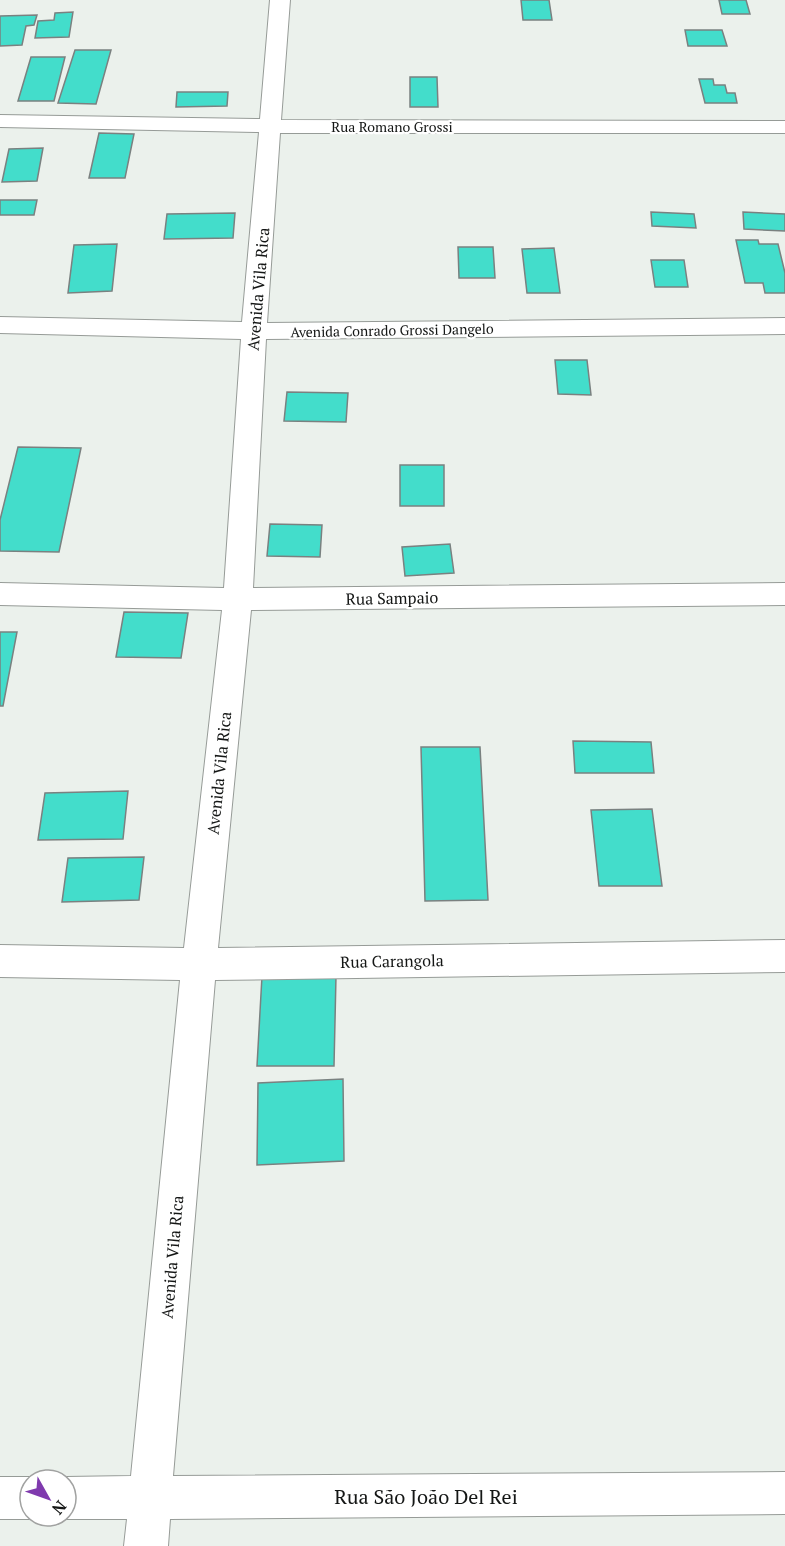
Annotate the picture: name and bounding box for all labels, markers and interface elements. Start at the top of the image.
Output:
street label: Rua Romano Grossi [331,117,453,136]
street label: Avenida Vila Rica [242,227,274,351]
street label: Avenida Conrado Grossi Dangelo [290,319,494,341]
street label: Rua Sampaio [346,586,439,610]
street label: Avenida Vila Rica [202,710,236,836]
street label: Rua Carangola [340,949,444,973]
street label: Avenida Vila Rica [156,1195,188,1319]
north arrow [18,1468,78,1528]
street label: Rua São João Del Rei [334,1483,518,1510]
text: N [47,1496,72,1519]

